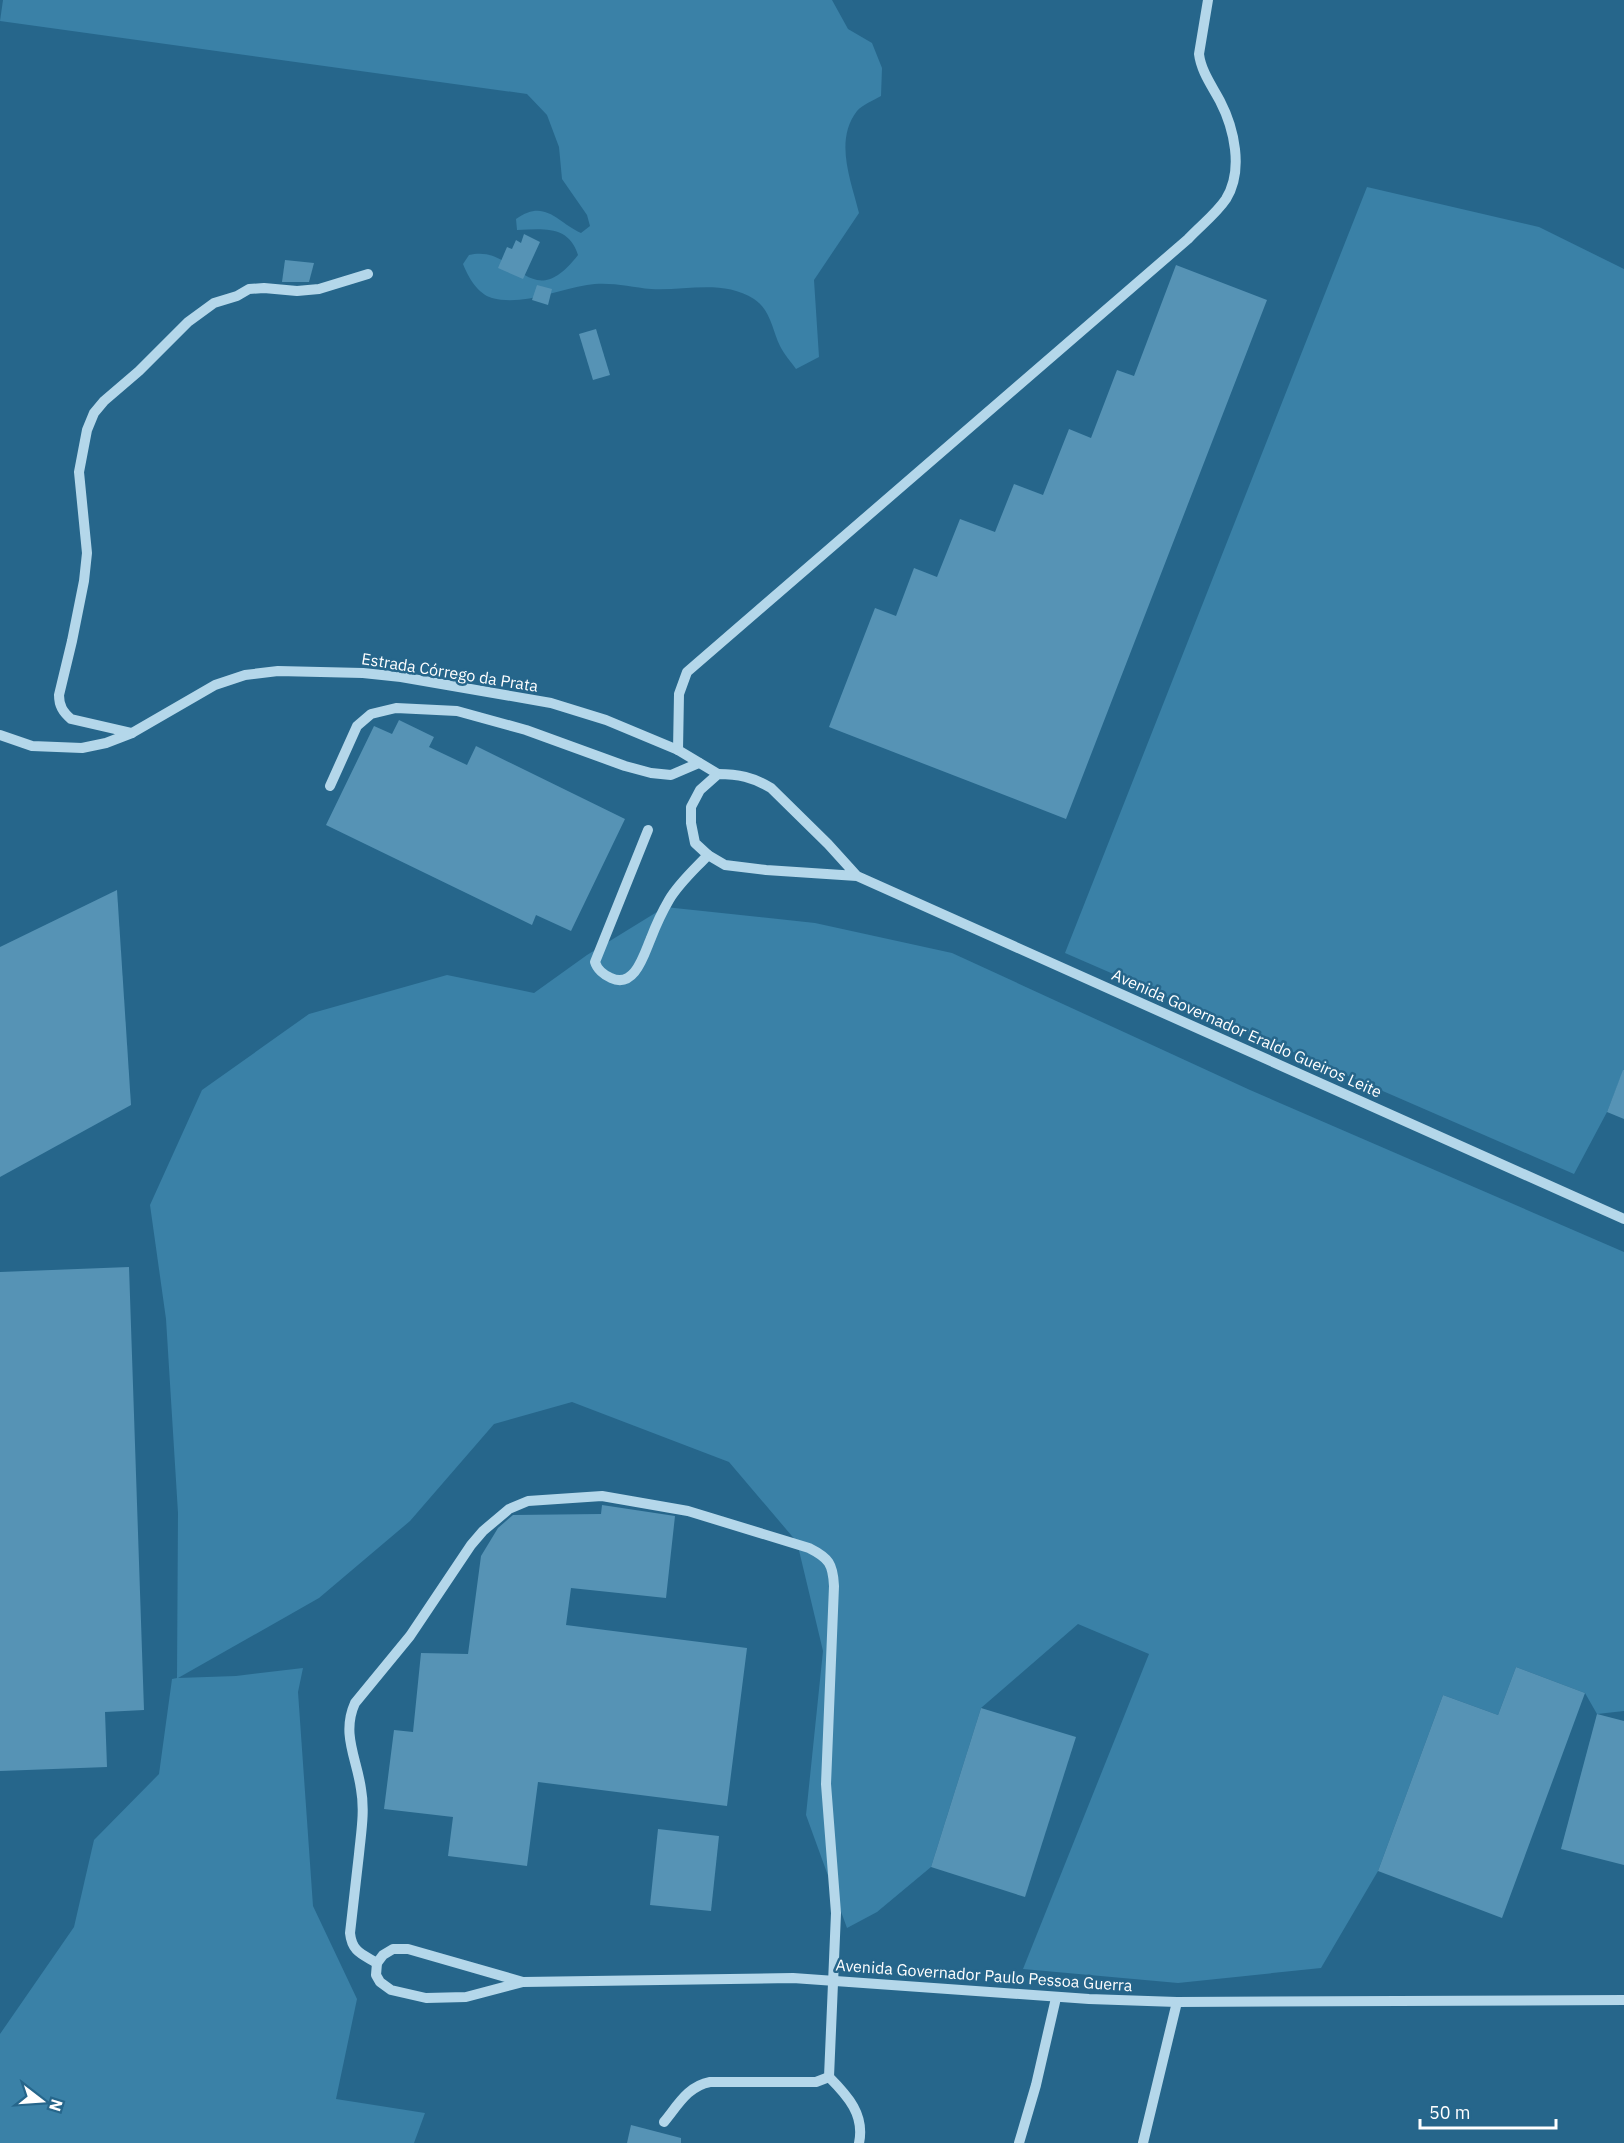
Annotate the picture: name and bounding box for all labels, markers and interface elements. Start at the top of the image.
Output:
street label: Estrada Córrego da Prata [360,648,540,696]
street label: Avenida Governador Eraldo Gueiros Leite [1109,964,1385,1102]
street label: Avenida Governador Paulo Pessoa Guerra [835,1955,1133,1995]
north arrow [12,2071,72,2131]
scale bar [1420,2092,1556,2130]
text: N [45,2097,68,2114]
text: 50 m [1429,2101,1471,2124]

